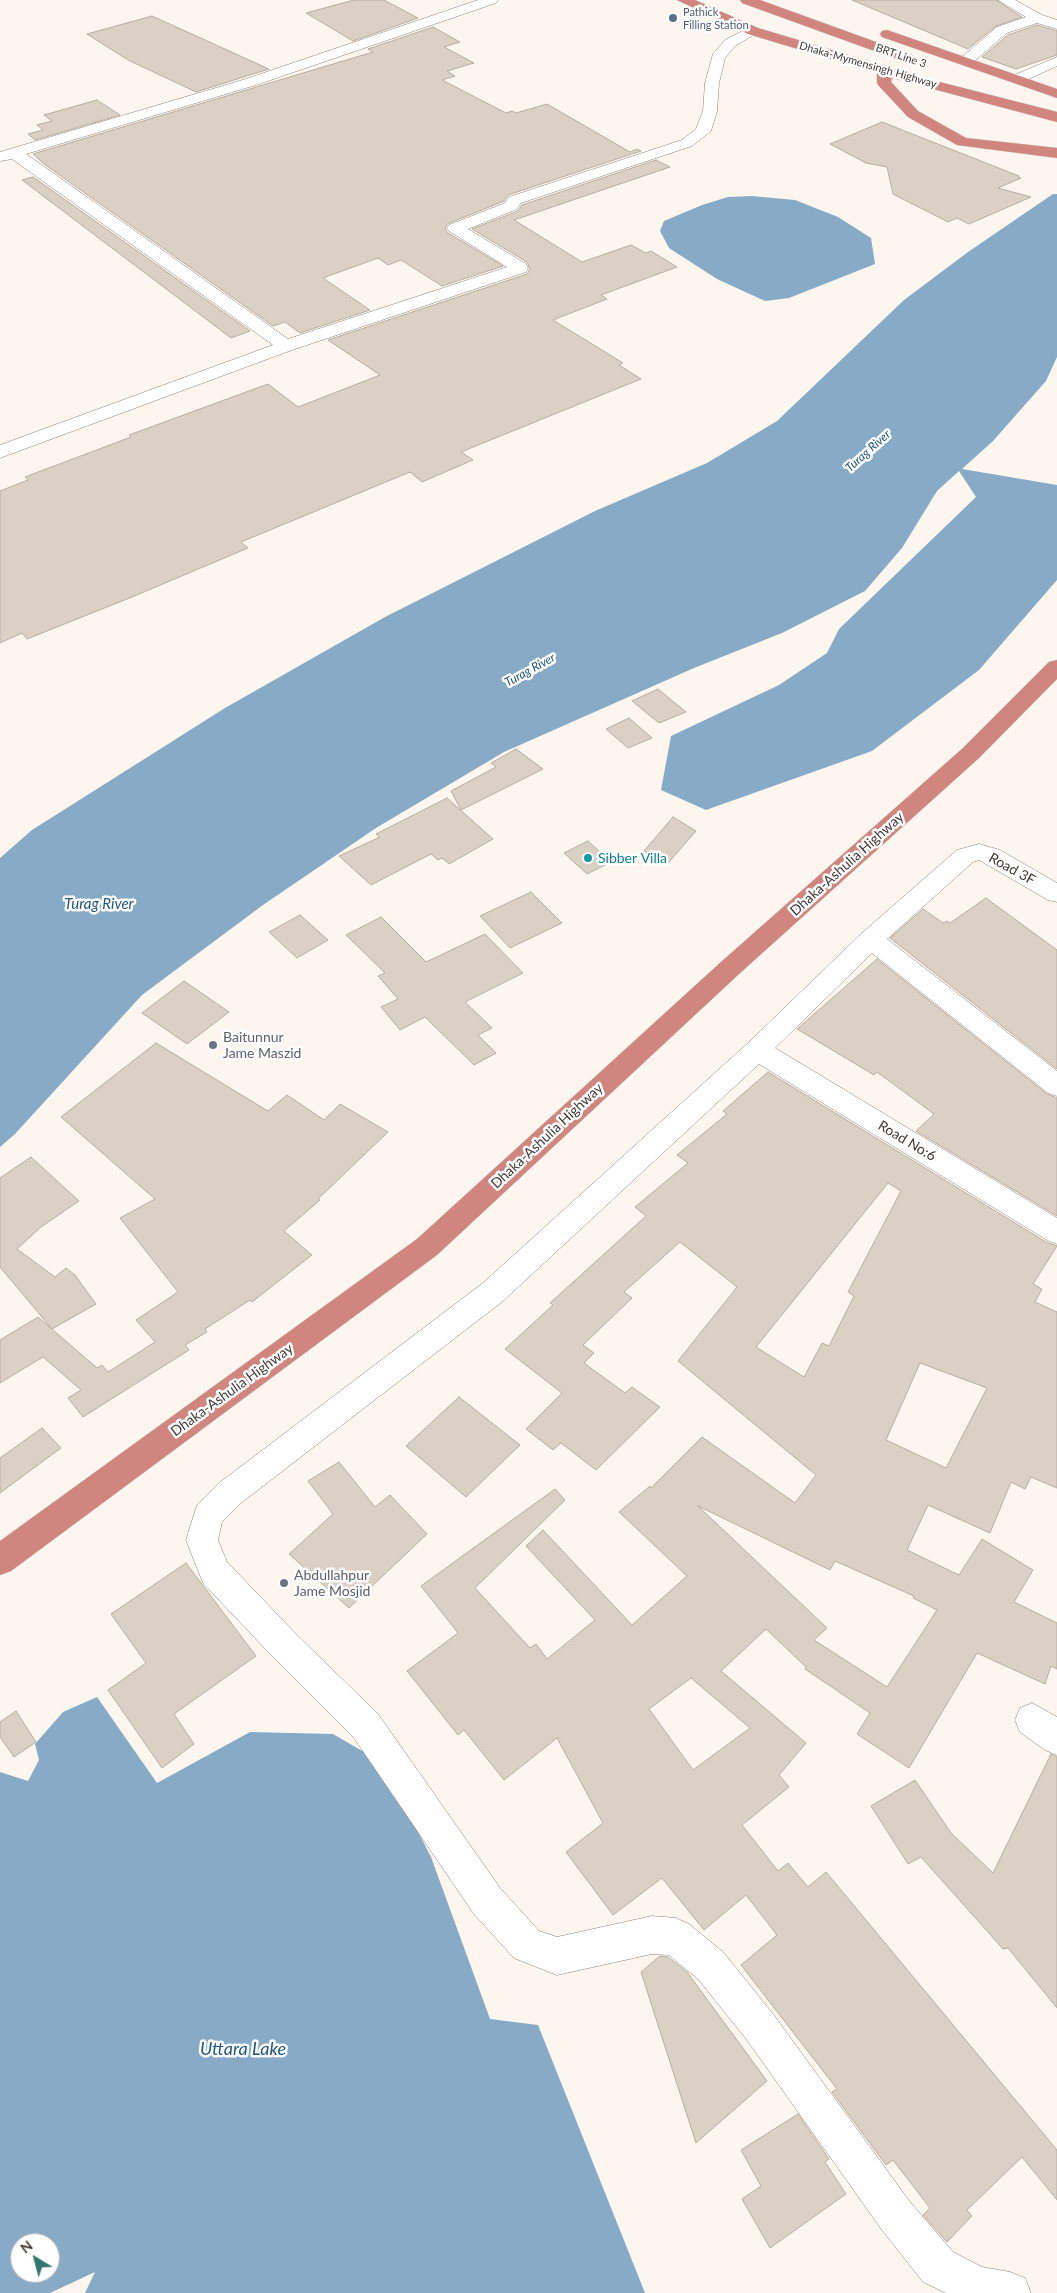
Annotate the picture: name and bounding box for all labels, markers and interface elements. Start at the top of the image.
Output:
place label: Pathick Filling Station [683,5,749,31]
marker: Pathick Filling Station [667,12,679,24]
street label: Dhaka-Mymensingh Highway [798,39,938,91]
street label: BRT Line 3 [874,41,928,71]
water label: Turag River [843,427,893,475]
water label: Turag River [502,650,558,690]
street label: Dhaka-Ashulia Highway [787,809,907,919]
street label: Road 3F [986,849,1038,889]
place label: Sibber Villa [598,850,667,866]
marker: Sibber Villa [582,852,594,864]
water label: Turag River [64,895,134,913]
place label: Baitunnur Jame Maszid [223,1029,301,1062]
marker: Baitunnur Jame Maszid [207,1039,219,1051]
street label: Dhaka-Ashulia Highway [488,1080,606,1192]
street label: Road No:6 [875,1117,939,1165]
street label: Dhaka-Ashulia Highway [168,1340,296,1440]
place label: Abdullahpur Jame Mosjid [294,1567,370,1600]
marker: Abdullahpur Jame Mosjid [278,1577,290,1589]
water label: Uttara Lake [200,2038,286,2060]
north arrow [10,2233,60,2283]
text: N [17,2236,36,2256]

